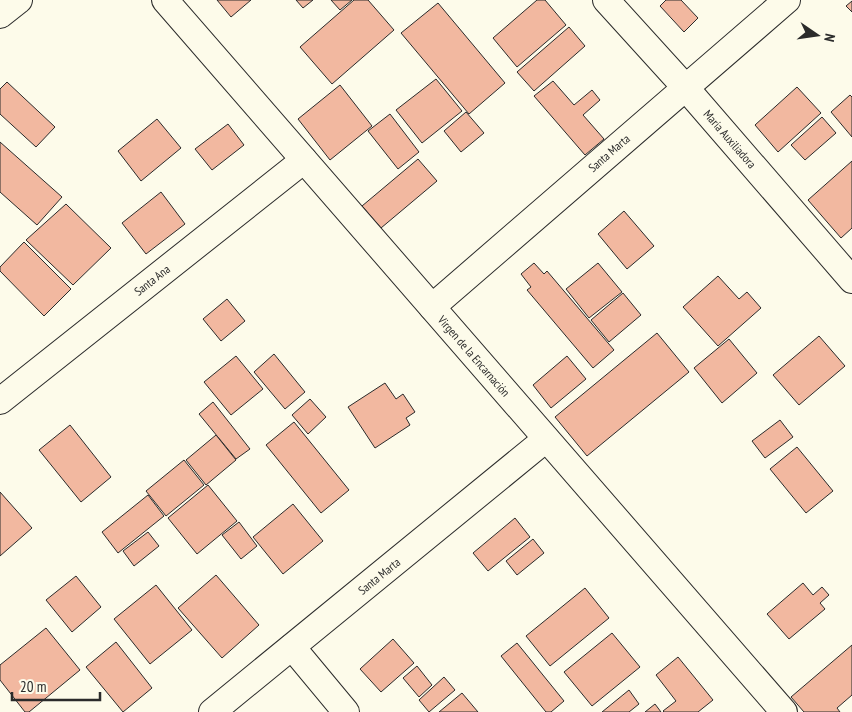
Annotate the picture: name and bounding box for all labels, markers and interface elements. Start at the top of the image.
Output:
north arrow [792,10,842,60]
text: N [820,32,839,44]
street label: Maria Auxiliadora [701,107,760,171]
street label: Santa Marta [585,131,633,175]
street label: Santa Ana [131,261,173,299]
street label: Virgen de la Encarnación [434,312,513,400]
street label: Santa Marta [355,554,403,598]
scale bar [12,670,100,702]
text: 20 m [20,677,46,696]

